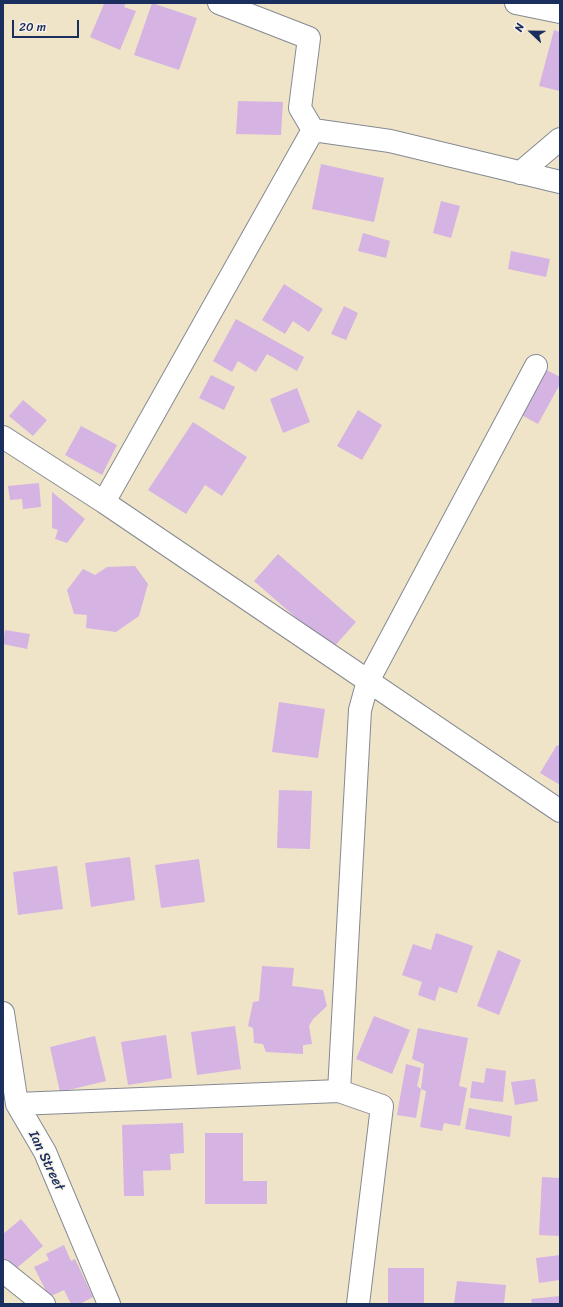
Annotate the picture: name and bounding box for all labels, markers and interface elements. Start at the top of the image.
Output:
scale bar [14,12,81,38]
north arrow [511,12,551,52]
text: 20 m [19,16,46,38]
text: N [509,20,530,34]
street label: Ian Street [24,1128,68,1194]

